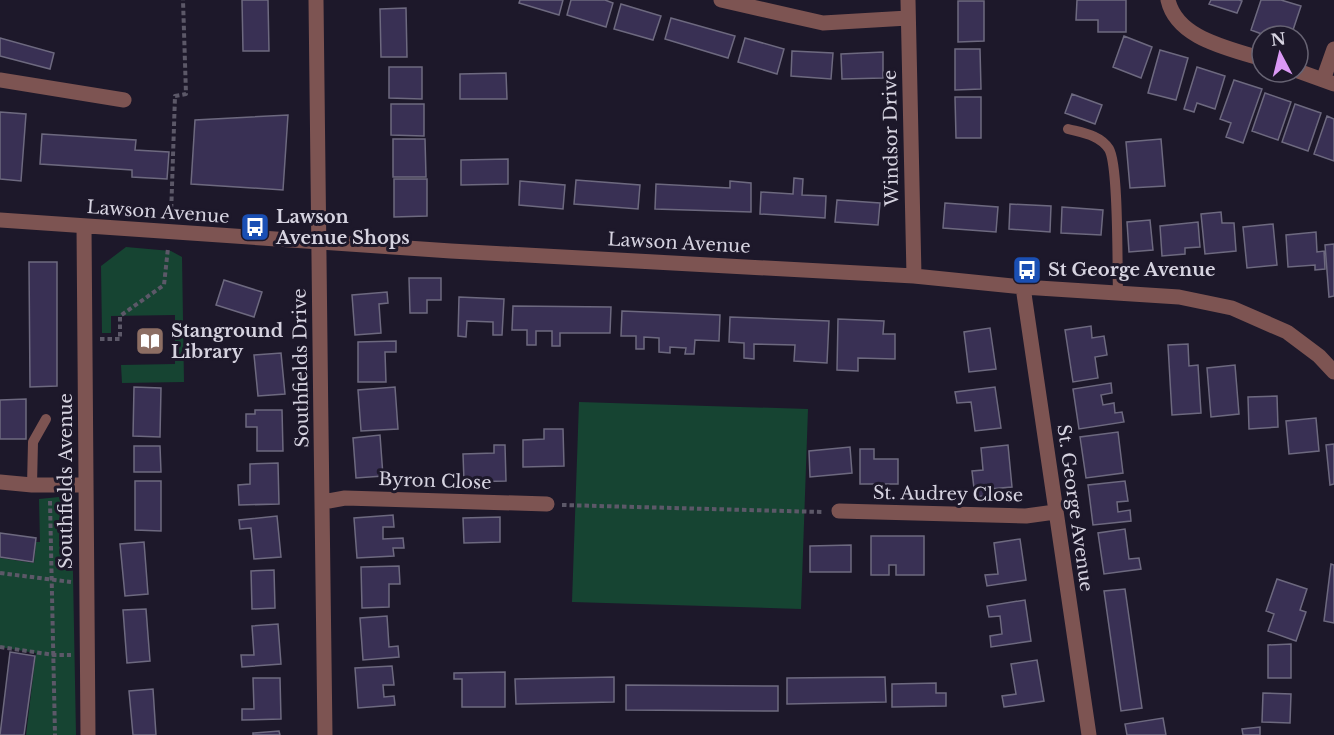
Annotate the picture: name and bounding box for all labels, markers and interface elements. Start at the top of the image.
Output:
north arrow [1250,24,1310,84]
text: N [1269,28,1287,50]
street label: Windsor Drive [879,70,903,207]
street label: Lawson Avenue [86,196,230,228]
place label: Lawson Avenue Shops [275,206,410,249]
bus stop icon: Lawson Avenue Shops [239,211,271,243]
street label: Lawson Avenue [607,228,751,258]
bus stop icon: St George Avenue [1011,254,1043,286]
place label: St George Avenue [1048,259,1215,281]
street label: Southfields Drive [289,288,313,448]
place label: Stanground Library [171,320,284,363]
library icon: Stanground Library [134,325,166,357]
street label: Southfields Avenue [55,393,77,569]
street label: St. George Avenue [1052,423,1098,593]
street label: Byron Close [378,468,492,494]
street label: St. Audrey Close [873,482,1023,506]

